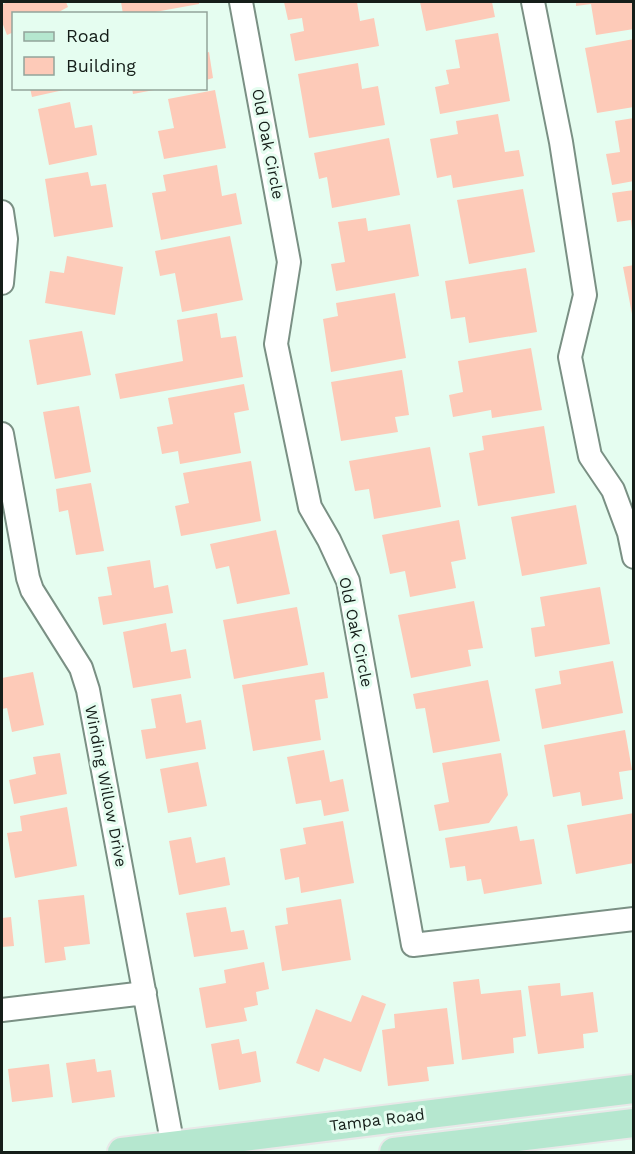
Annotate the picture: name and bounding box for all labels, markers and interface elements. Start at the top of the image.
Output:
legend [12,12,207,90]
text: Road [66,25,110,46]
text: Building [66,55,136,76]
street label: Old Oak Circle [248,87,288,201]
street label: Old Oak Circle [335,575,377,689]
street label: Winding Willow Drive [81,704,131,868]
street label: Tampa Road [328,1105,426,1135]

